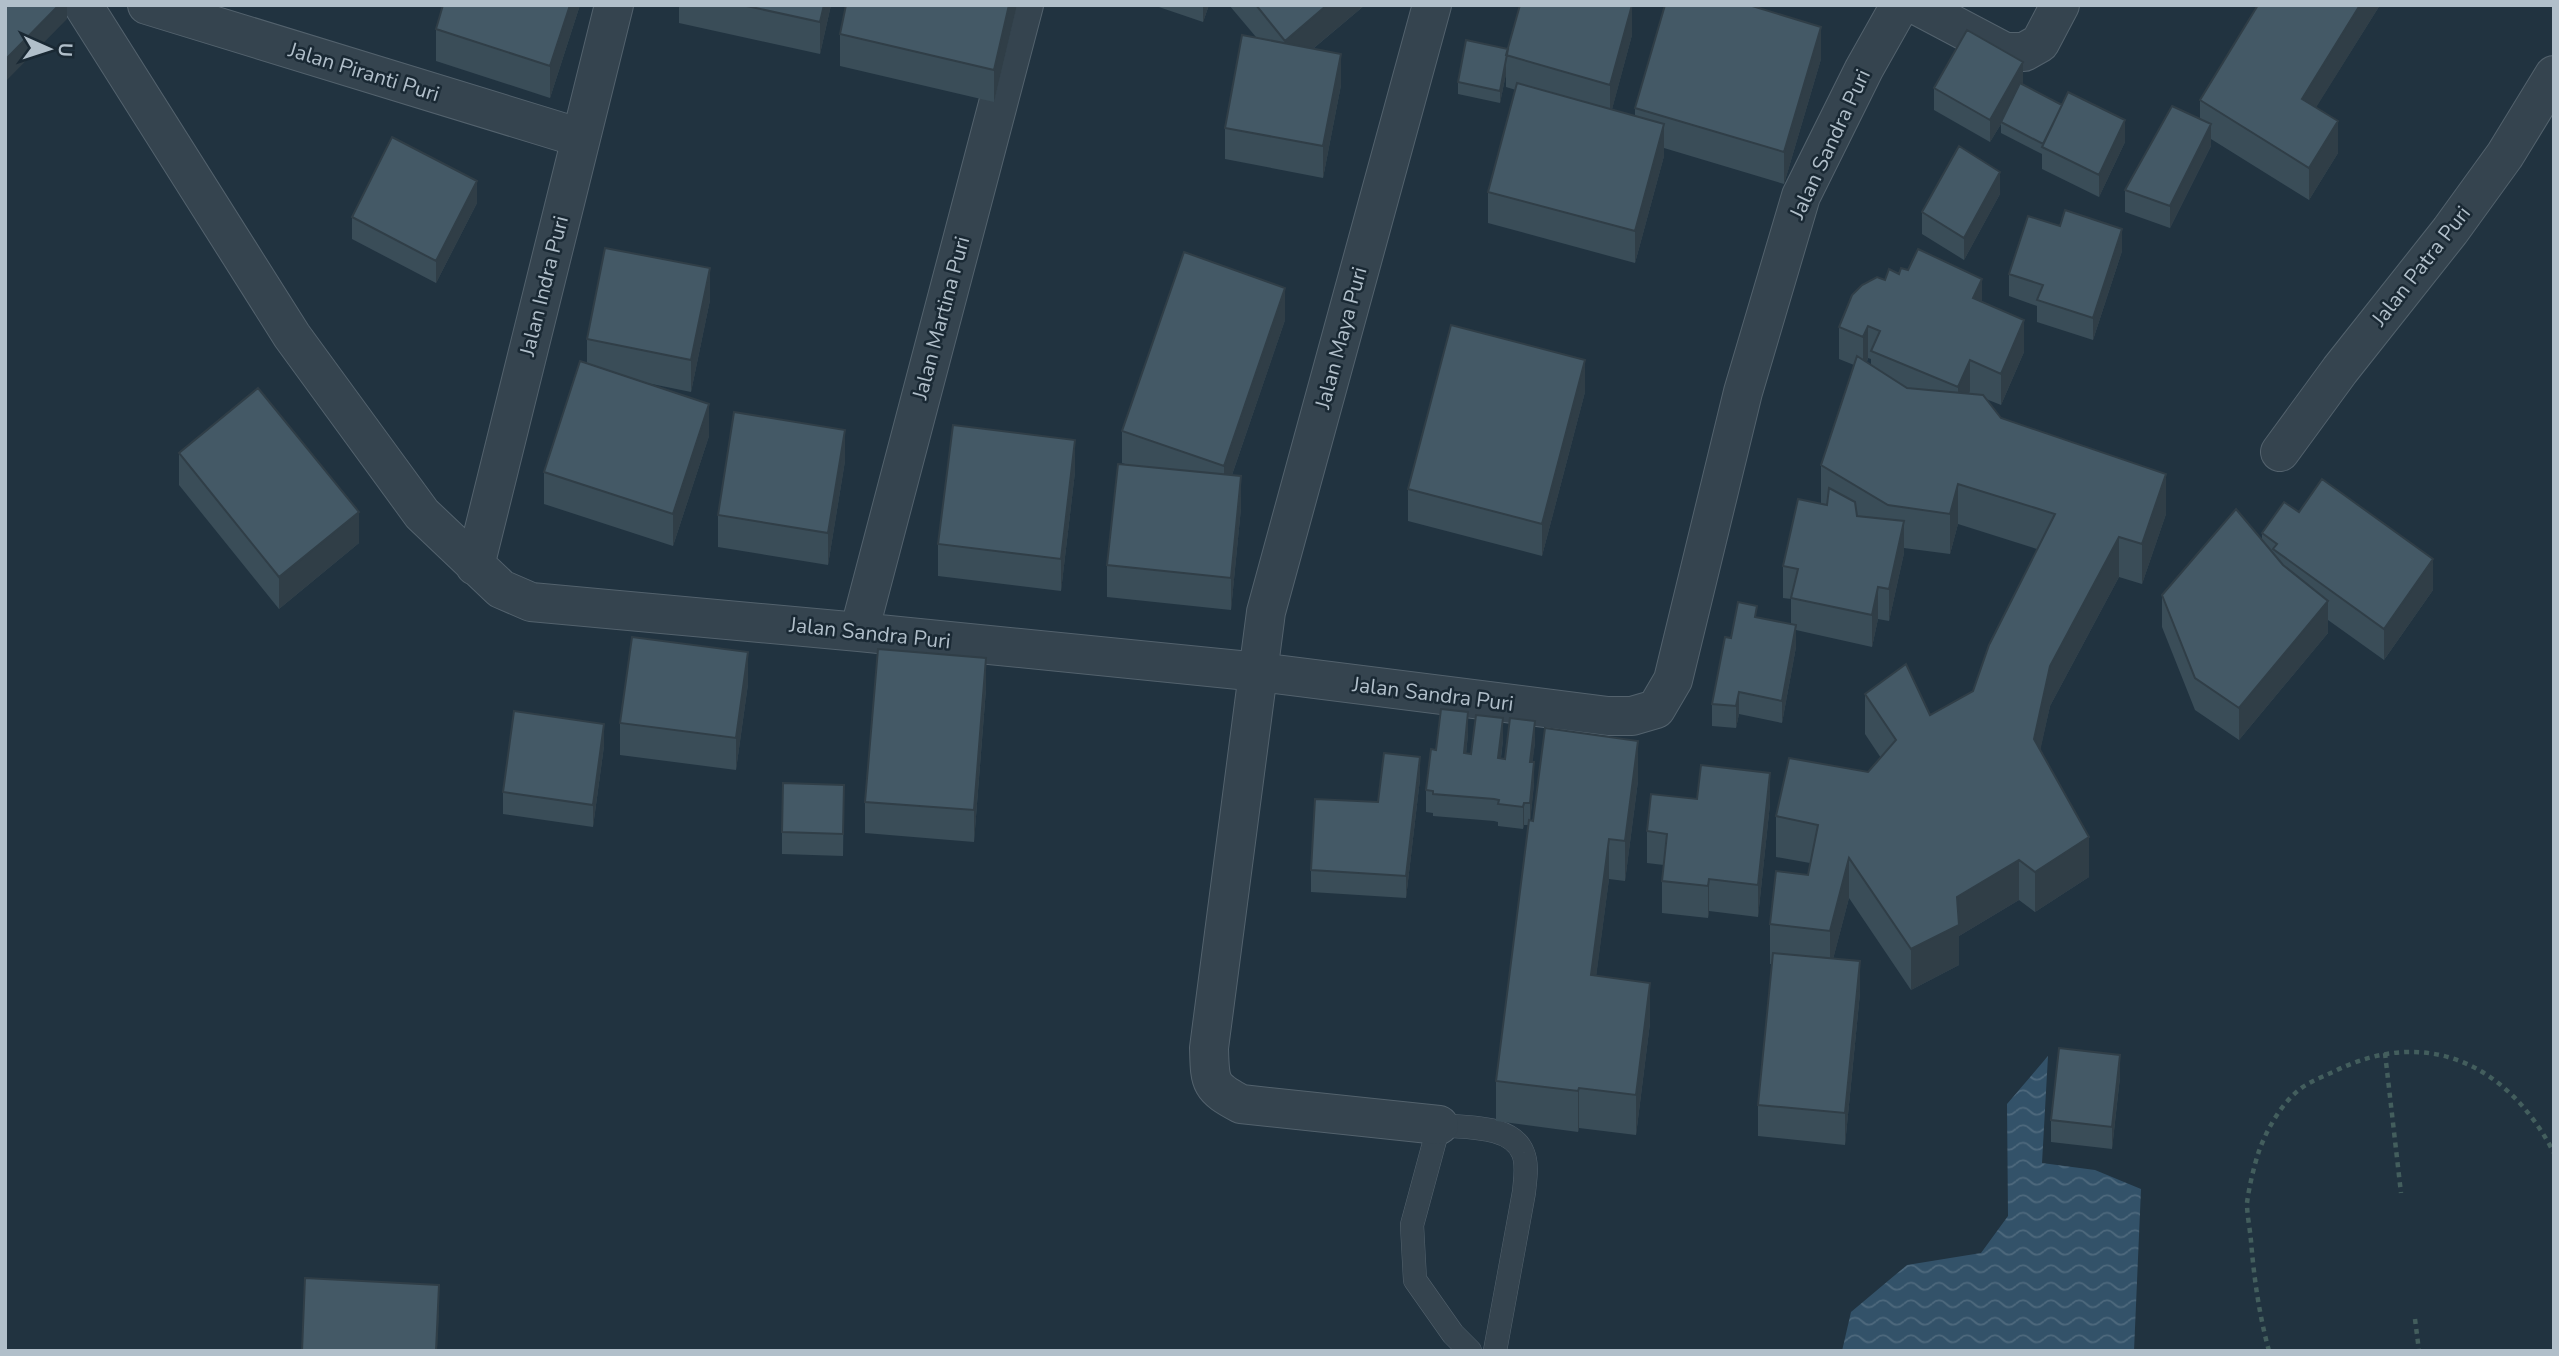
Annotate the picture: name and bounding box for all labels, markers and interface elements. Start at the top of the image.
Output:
north arrow [14,14,84,84]
street label: Jalan Piranti Puri [284,35,443,108]
text: U [52,42,78,58]
street label: Jalan Sandra Puri [1783,65,1877,224]
street label: Jalan Patra Puri [2365,200,2477,333]
street label: Jalan Indra Puri [513,213,575,360]
street label: Jalan Martina Puri [906,233,976,404]
street label: Jalan Maya Puri [1308,264,1373,413]
street label: Jalan Sandra Puri [787,611,952,655]
street label: Jalan Sandra Puri [1350,670,1515,718]

